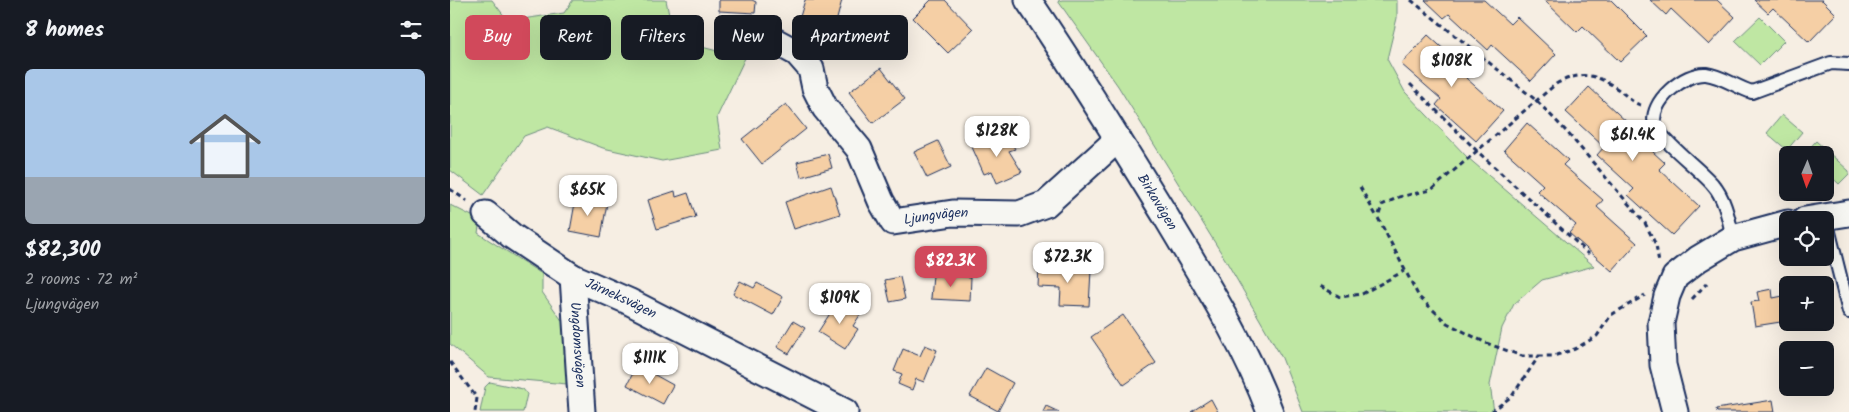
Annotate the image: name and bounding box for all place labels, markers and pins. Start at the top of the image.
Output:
pin: $108K [1417,46,1487,88]
pin: $128K [962,116,1032,158]
pin: $61.4K [1592,120,1674,162]
pin: $65K [558,174,618,217]
pin: $72.3K [1027,242,1109,284]
pin: $82.3K [910,246,992,288]
pin: $109K [805,282,875,325]
pin: $111K [615,342,685,385]

